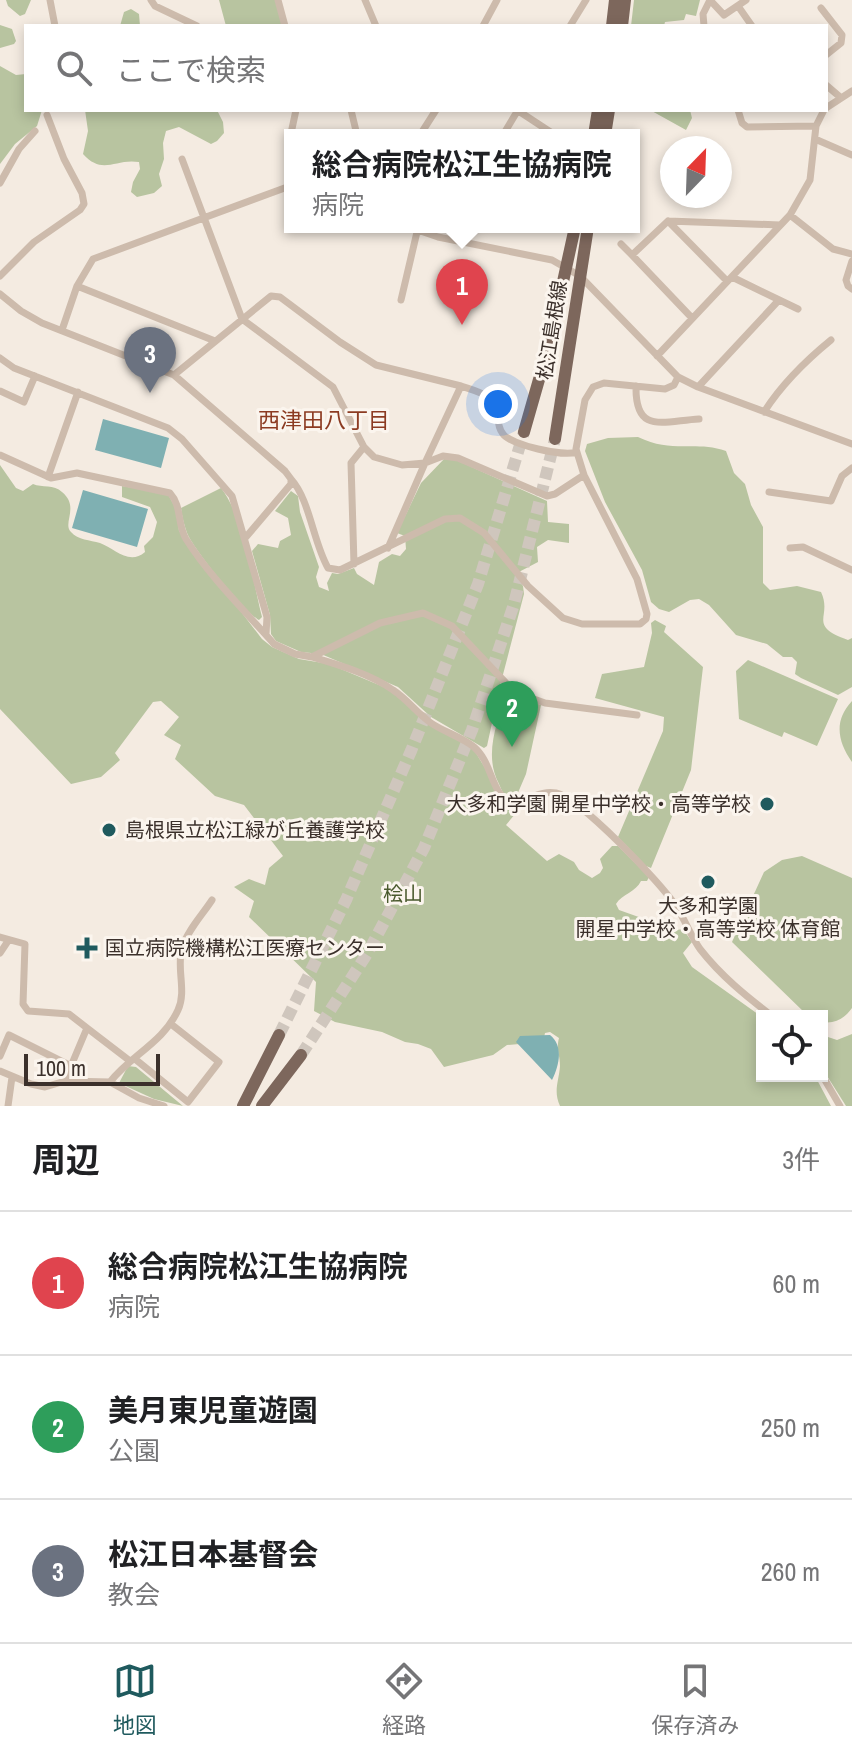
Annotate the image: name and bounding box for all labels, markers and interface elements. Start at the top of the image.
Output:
search box [24,24,828,112]
icon: search [52,46,96,90]
text: ここで検索 [116,50,266,90]
popup [284,129,640,233]
north arrow [660,136,732,208]
text: 総合病院松江生協病院 [312,144,612,184]
text: 病院 [312,187,364,222]
pin: 1 [436,259,488,325]
street label: 松江島根線 [530,278,573,381]
pin: 3 [124,327,176,393]
your location [478,384,518,424]
district label: 西津田八丁目 [258,405,390,435]
pin: 2 [486,681,538,747]
place label: 大多和学園 開星中学校・高等学校 [446,790,751,817]
marker: 大多和学園 開星中学校・高等学校 [758,795,776,813]
place label: 島根県立松江緑が丘養護学校 [125,816,385,843]
marker: 島根県立松江緑が丘養護学校 [100,821,118,839]
marker: 大多和学園 開星中学校・高等学校 体育館 [699,873,717,891]
park label: 桧山 [383,880,423,907]
place label: 大多和学園 開星中学校・高等学校 体育館 [576,892,840,942]
place label: 国立病院機構松江医療センター [105,934,385,961]
marker: 国立病院機構松江医療センター [76,937,98,959]
map controls [756,1010,828,1082]
button: locate [756,1010,828,1082]
scale bar [24,1050,160,1086]
text: 100 m [36,1053,86,1083]
text: 周辺 [32,1137,100,1183]
text: 3件 [782,1142,820,1177]
text: 総合病院松江生協病院 [108,1246,408,1286]
text: 1 [52,1266,64,1301]
text: 60 m [773,1266,820,1301]
text: 病院 [108,1289,160,1324]
text: 美月東児童遊園 [108,1390,318,1430]
text: 2 [52,1410,64,1445]
text: 250 m [761,1410,820,1445]
text: 公園 [108,1433,160,1468]
text: 松江日本基督会 [108,1534,318,1574]
text: 3 [52,1554,64,1589]
text: 260 m [761,1554,820,1589]
text: 教会 [108,1577,160,1612]
tab: 地図 [113,1659,157,1740]
tab: 経路 [382,1659,426,1740]
tab: 保存済み [651,1659,739,1740]

